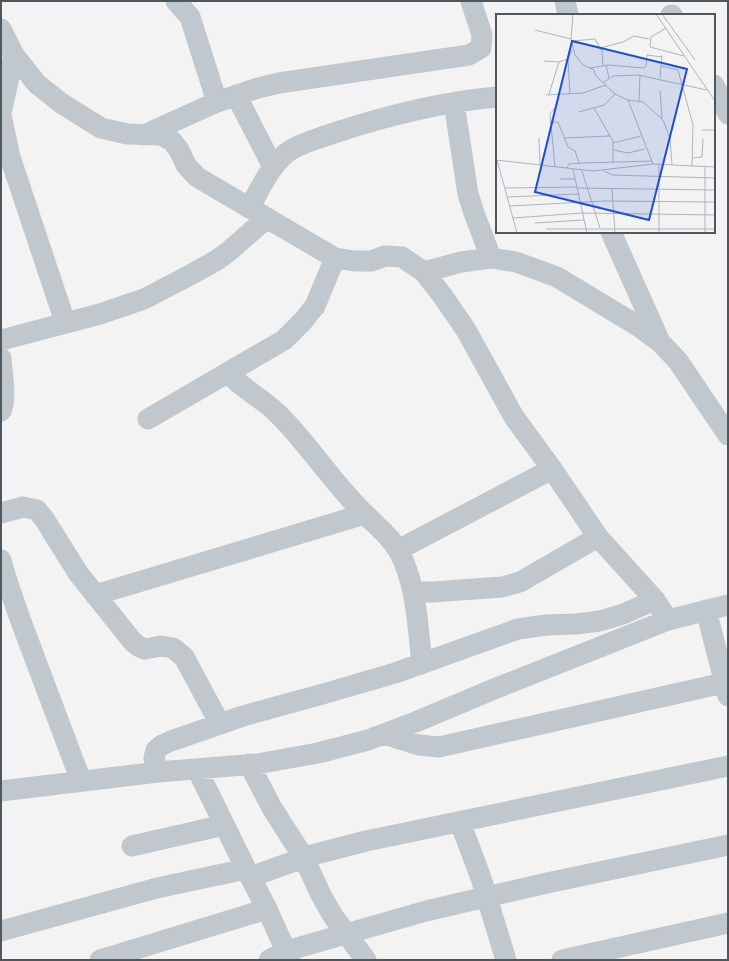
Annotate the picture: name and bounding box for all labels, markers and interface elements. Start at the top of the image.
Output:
inset map [496,14,715,233]

